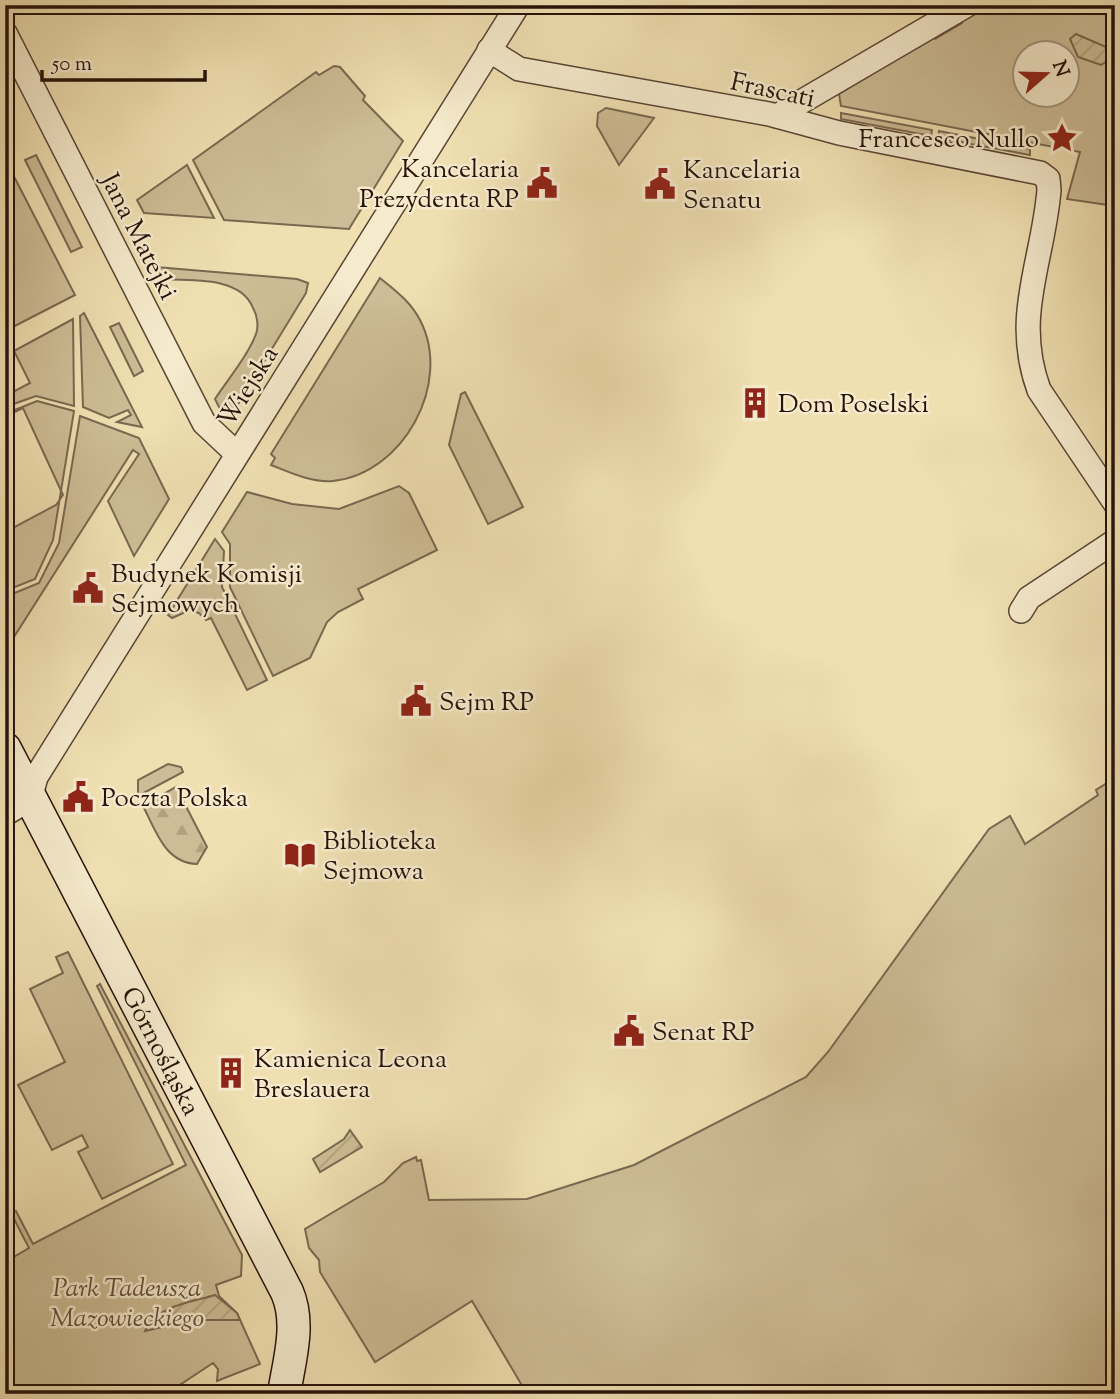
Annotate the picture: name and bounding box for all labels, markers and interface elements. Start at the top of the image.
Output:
scale bar [42,38,205,82]
north arrow [1012,38,1082,108]
text: 50 m [51,50,92,80]
text: N [1044,57,1075,81]
street label: Frascati [727,64,818,118]
place icon: Francesco Nullo [1045,121,1079,155]
place label: Francesco Nullo [858,122,1039,159]
place label: Kancelaria Prezydenta RP [359,152,519,219]
place label: Kancelaria Senatu [683,153,801,220]
street label: Jana Matejki [89,166,186,307]
public building icon: Kancelaria Prezydenta RP [525,166,559,200]
public building icon: Kancelaria Senatu [643,167,677,201]
street label: Wiejska [210,339,289,435]
building icon: Dom Poselski [738,386,772,420]
place label: Dom Poselski [778,387,929,424]
place label: Budynek Komisji Sejmowych [111,557,302,624]
public building icon: Budynek Komisji Sejmowych [71,571,105,605]
public building icon: Sejm RP [399,684,433,718]
place label: Sejm RP [439,685,534,722]
public building icon: Poczta Polska [61,780,95,814]
place label: Poczta Polska [101,781,248,818]
place label: Biblioteka Sejmowa [323,824,436,891]
library icon: Biblioteka Sejmowa [283,838,317,872]
street label: Górnośląska [111,981,208,1123]
public building icon: Senat RP [612,1014,646,1048]
place label: Senat RP [652,1015,754,1052]
place label: Kamienica Leona Breslauera [254,1042,447,1109]
building icon: Kamienica Leona Breslauera [214,1056,248,1090]
park label: Park Tadeusza Mazowieckiego [50,1271,204,1338]

